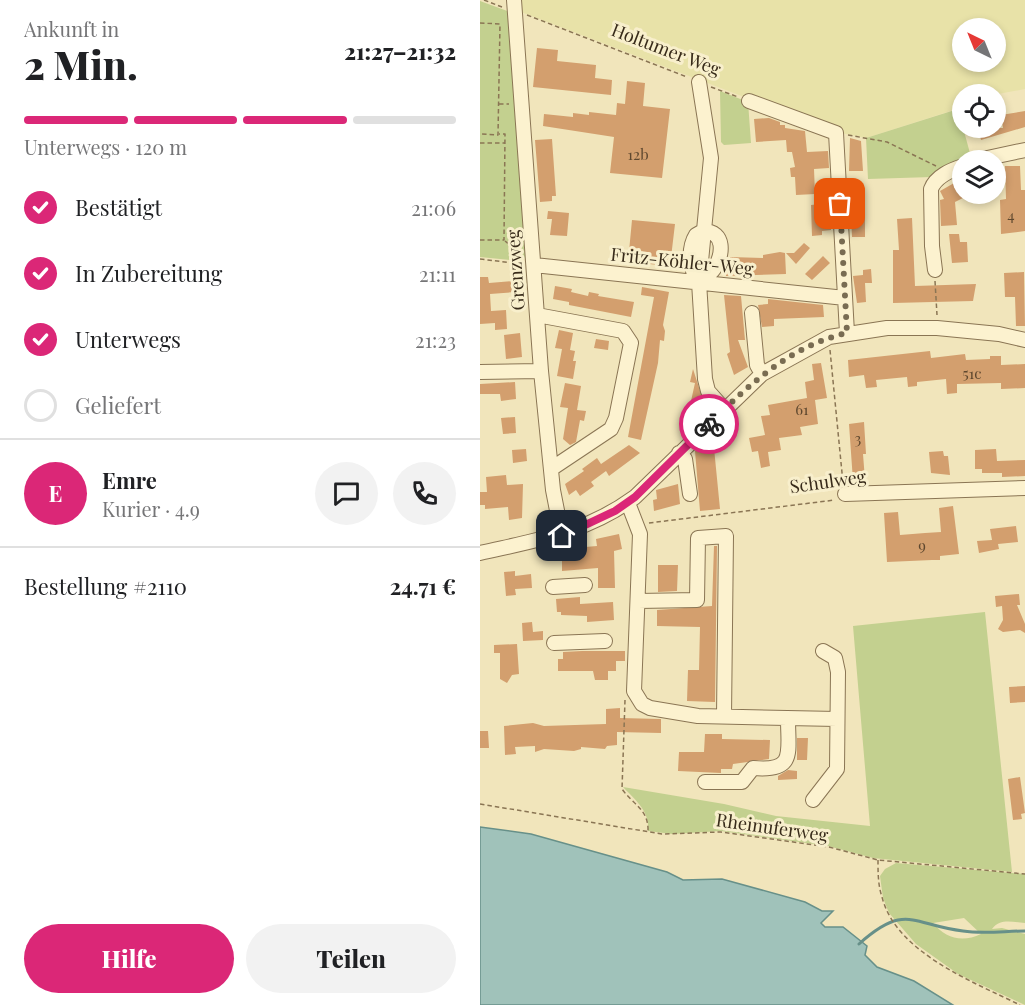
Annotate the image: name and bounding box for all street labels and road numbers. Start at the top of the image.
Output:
street label: Holtumer Weg [608,17,725,81]
street label: Grenzweg [500,228,530,311]
street label: Fritz-Köhler-Weg [609,242,755,280]
street label: Schulweg [788,464,868,498]
street label: Rheinuferweg [715,807,830,847]

